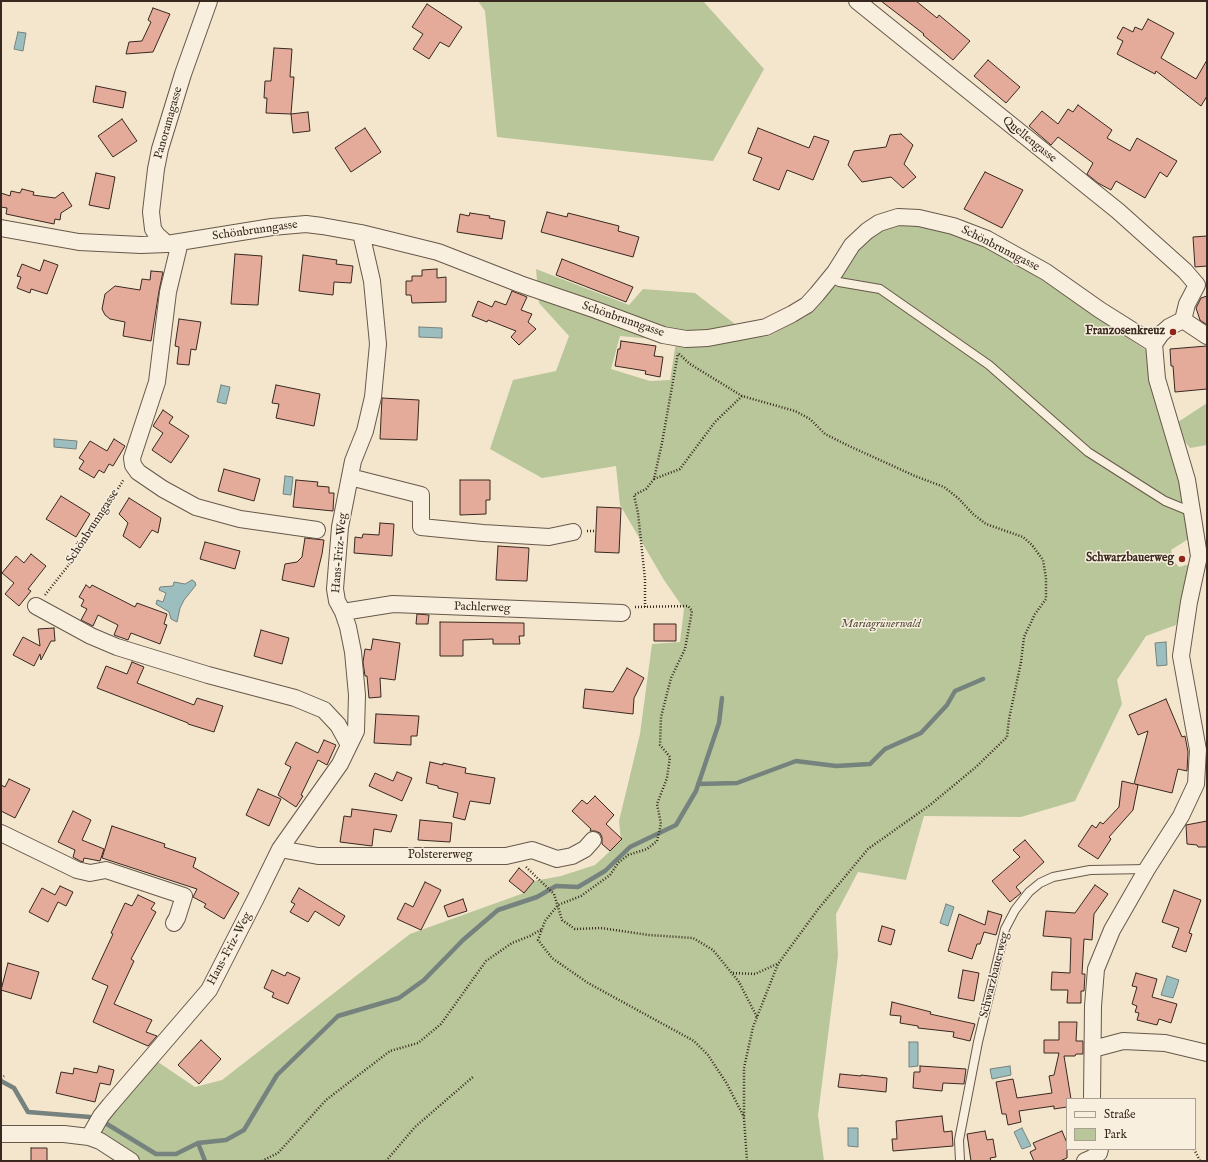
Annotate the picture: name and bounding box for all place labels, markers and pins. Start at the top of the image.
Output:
place label: Franzosenkreuz [1085,325,1165,339]
marker: Franzosenkreuz [1168,327,1178,337]
place label: Schwarzbauerweg [1086,552,1174,566]
marker: Schwarzbauerweg [1177,554,1187,564]

